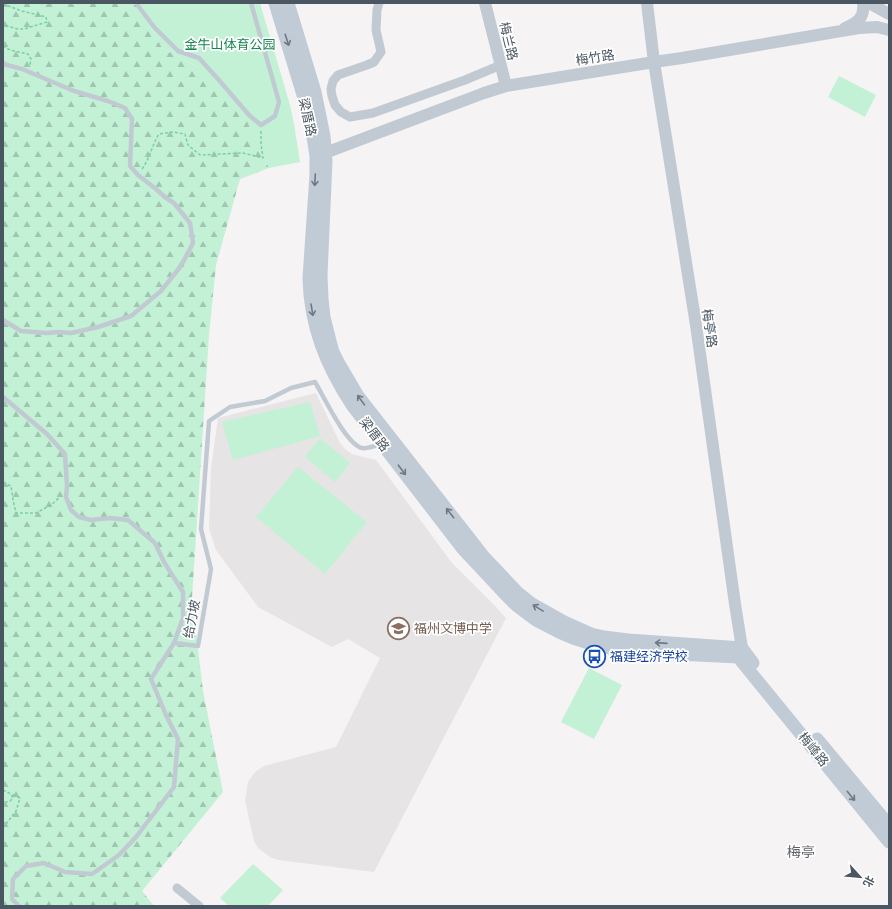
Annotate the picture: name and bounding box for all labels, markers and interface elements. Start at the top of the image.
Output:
street label: 梅兰路 [497,20,521,62]
one-way arrow [284,34,291,47]
park label: 金牛山体育公园 [184,37,276,51]
street label: 梅竹路 [575,47,615,67]
street label: 梁厝路 [297,96,319,138]
one-way arrow [312,173,319,186]
one-way arrow [308,303,316,316]
street label: 梅亭路 [700,308,720,348]
one-way arrow [357,394,365,405]
street label: 梁厝路 [357,414,393,454]
one-way arrow [398,464,407,475]
one-way arrow [445,508,454,519]
street label: 给力坡 [180,599,202,639]
one-way arrow [532,603,544,611]
school or university icon: 福州文博中学 [386,615,412,641]
place label: 福州文博中学 [414,621,492,635]
one-way arrow [655,639,668,646]
bus stop icon: 福建经济学校 [581,643,607,669]
place label: 福建经济学校 [610,649,688,663]
street label: 梅峰路 [796,729,832,769]
one-way arrow [847,790,856,801]
district label: 梅亭 [787,844,815,860]
north arrow [840,857,880,897]
text: 北 [861,874,877,889]

